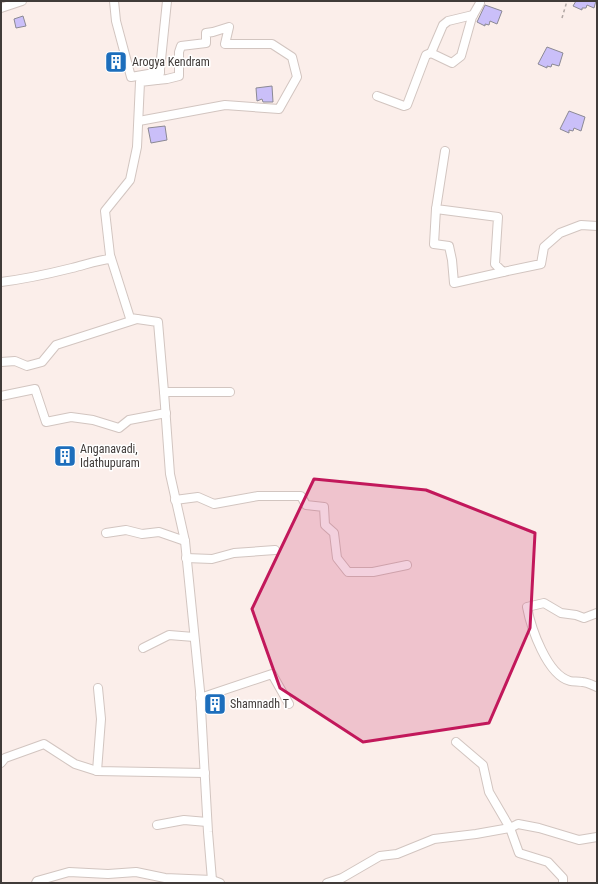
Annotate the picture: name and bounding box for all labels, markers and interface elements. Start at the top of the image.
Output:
building icon: Arogya Kendram [103,49,129,75]
place label: Arogya Kendram [132,55,210,69]
place label: Anganavadi, Idathupuram [80,442,140,470]
building icon: Anganavadi, Idathupuram [52,443,78,469]
building icon: Shamnadh T [202,691,228,717]
place label: Shamnadh T [230,697,289,711]

